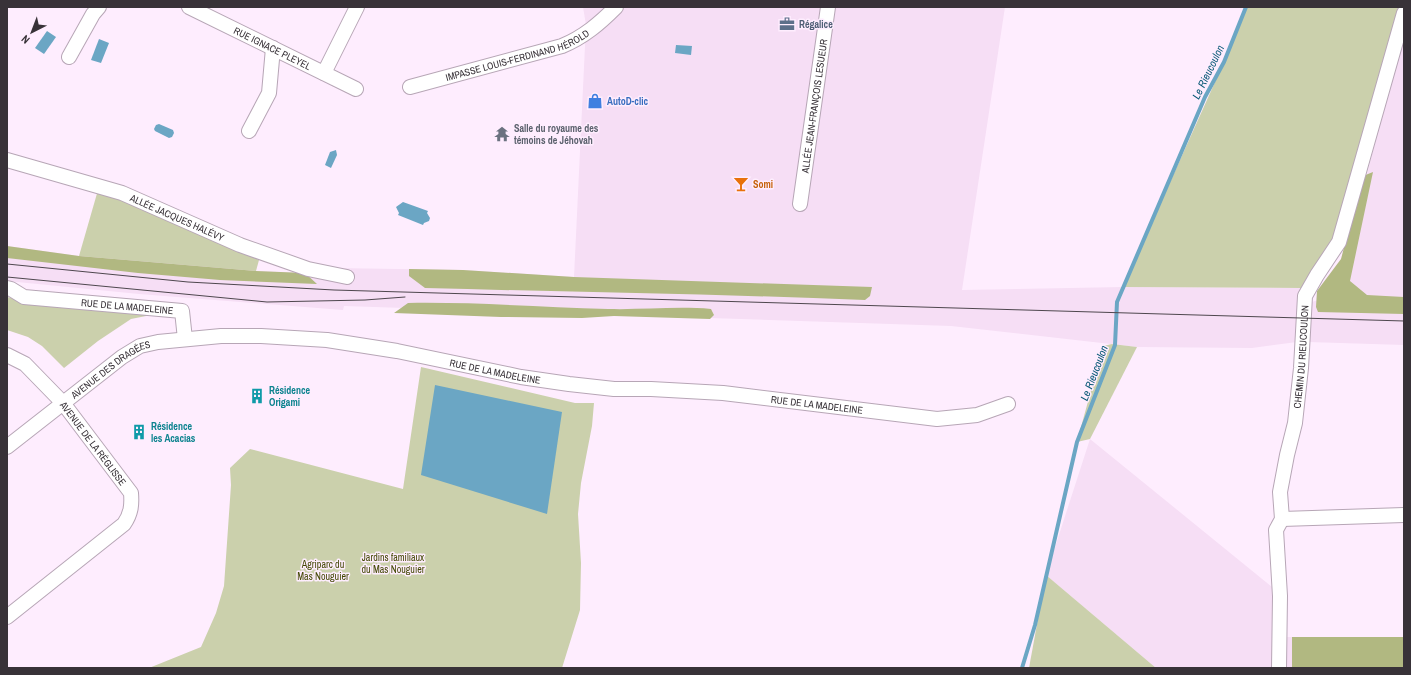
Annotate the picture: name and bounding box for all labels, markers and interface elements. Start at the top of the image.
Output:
north arrow [12,12,52,52]
office icon: Régalice [778,15,796,33]
place label: Régalice [799,18,833,31]
street label: RUE IGNACE PLEYEL [231,24,313,73]
street label: IMPASSE LOUIS-FERDINAND HÉROLD [444,27,592,84]
text: N [18,32,32,47]
street label: ALLÉE JEAN-FRANÇOIS LESUEUR [798,38,830,175]
water label: Le Rieucoulon [1189,43,1227,101]
shop icon: AutoD-clic [586,92,604,110]
place label: AutoD-clic [607,95,648,108]
place label: Salle du royaume des témoins de Jéhovah [514,122,599,147]
temple icon: Salle du royaume des témoins de Jéhovah [493,125,511,143]
bar icon: Somi [732,175,750,193]
place label: Somi [753,178,773,191]
street label: ALLÉE JACQUES HALÉVY [127,191,227,244]
street label: RUE DE LA MADELEINE [80,296,174,317]
street label: CHEMIN DU RIEUCOULON [1291,305,1311,409]
street label: AVENUE DES DRAGÉES [68,338,152,402]
water label: Le Rieucoulon [1077,343,1111,403]
street label: RUE DE LA MADELEINE [448,356,541,387]
place label: Résidence Origami [269,384,310,409]
building icon: Résidence Origami [248,387,266,405]
street label: RUE DE LA MADELEINE [770,393,864,417]
street label: AVENUE DE LA RÉGLISSE [56,398,129,488]
place label: Résidence les Acacias [151,420,196,445]
building icon: Résidence les Acacias [130,423,148,441]
park label: Jardins familiaux du Mas Nouguier [362,551,425,576]
park label: Agriparc du Mas Nouguier [297,558,349,583]

